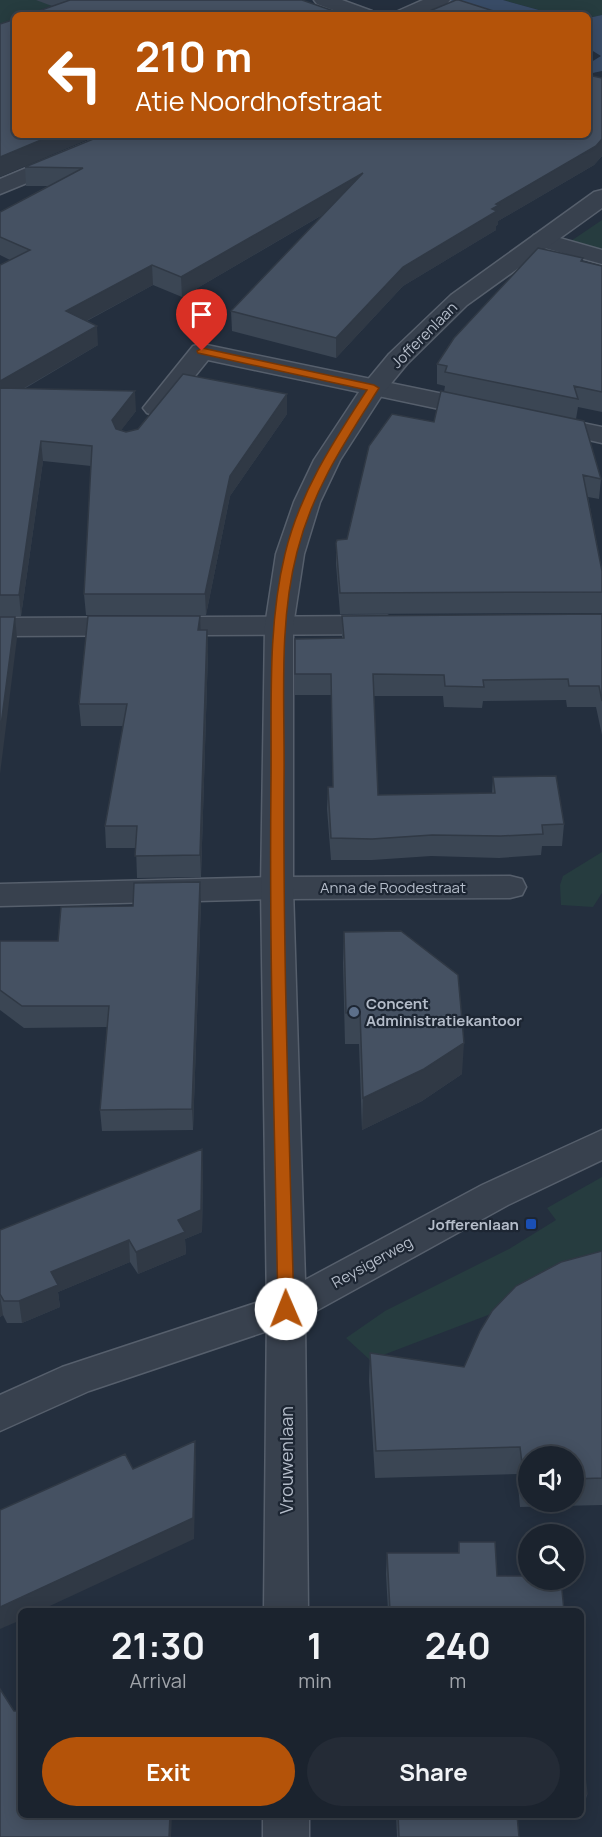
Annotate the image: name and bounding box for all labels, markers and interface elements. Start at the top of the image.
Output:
text: 210 m [135,27,252,85]
icon: left [36,36,114,114]
text: Atie Noordhofstraat [135,82,382,119]
pin [176,289,227,351]
street label: Jofferenlaan [386,297,462,373]
icon: arrive [185,298,218,331]
street label: Anna de Roodestraat [320,877,466,898]
place label: Concent Administratiekantoor [366,993,522,1031]
marker: Concent Administratiekantoor [347,1005,361,1019]
place label: Jofferenlaan [428,1214,519,1235]
marker: Jofferenlaan [524,1217,538,1231]
street label: Reysigerweg [328,1231,416,1293]
position arrow [254,1277,318,1341]
street label: Vrouwenlaan [274,1406,298,1514]
map controls [518,1446,584,1590]
button: sound [518,1446,584,1512]
button: search [518,1524,584,1590]
text: 21:30 [111,1621,205,1670]
text: 1 [307,1621,323,1670]
text: 240 [425,1621,491,1670]
text: Arrival [130,1667,187,1694]
text: min [298,1667,332,1694]
text: m [449,1667,466,1694]
button: Exit [42,1737,295,1806]
button: Share [307,1737,560,1806]

